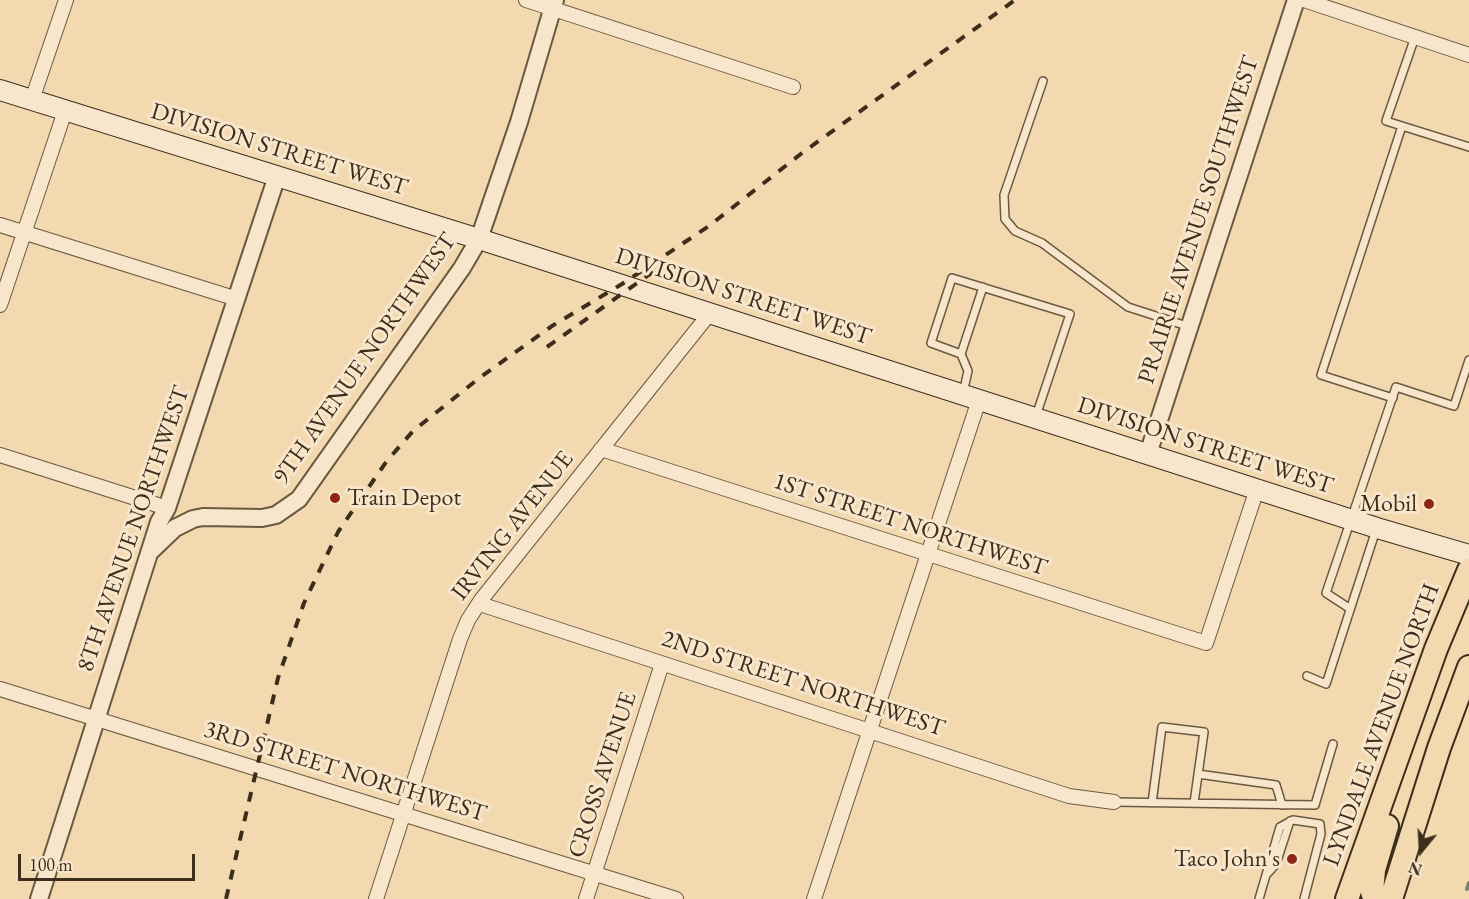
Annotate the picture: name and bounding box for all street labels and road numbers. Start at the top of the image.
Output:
street label: PRAIRIE AVENUE SOUTHWEST [1132,52,1266,388]
street label: DIVISION STREET WEST [147,97,411,203]
street label: 9TH AVENUE NORTHWEST [267,228,463,490]
street label: DIVISION STREET WEST [612,242,874,352]
street label: 8TH AVENUE NORTHWEST [72,382,196,676]
street label: DIVISION STREET WEST [1074,391,1336,501]
street label: IRVING AVENUE [446,446,580,606]
street label: 1ST STREET NORTHWEST [769,467,1051,583]
street label: LYNDALE AVENUE NORTH [1317,580,1447,870]
street label: 2ND STREET NORTHWEST [658,625,948,743]
street label: CROSS AVENUE [563,688,643,862]
street label: 3RD STREET NORTHWEST [200,715,490,829]

